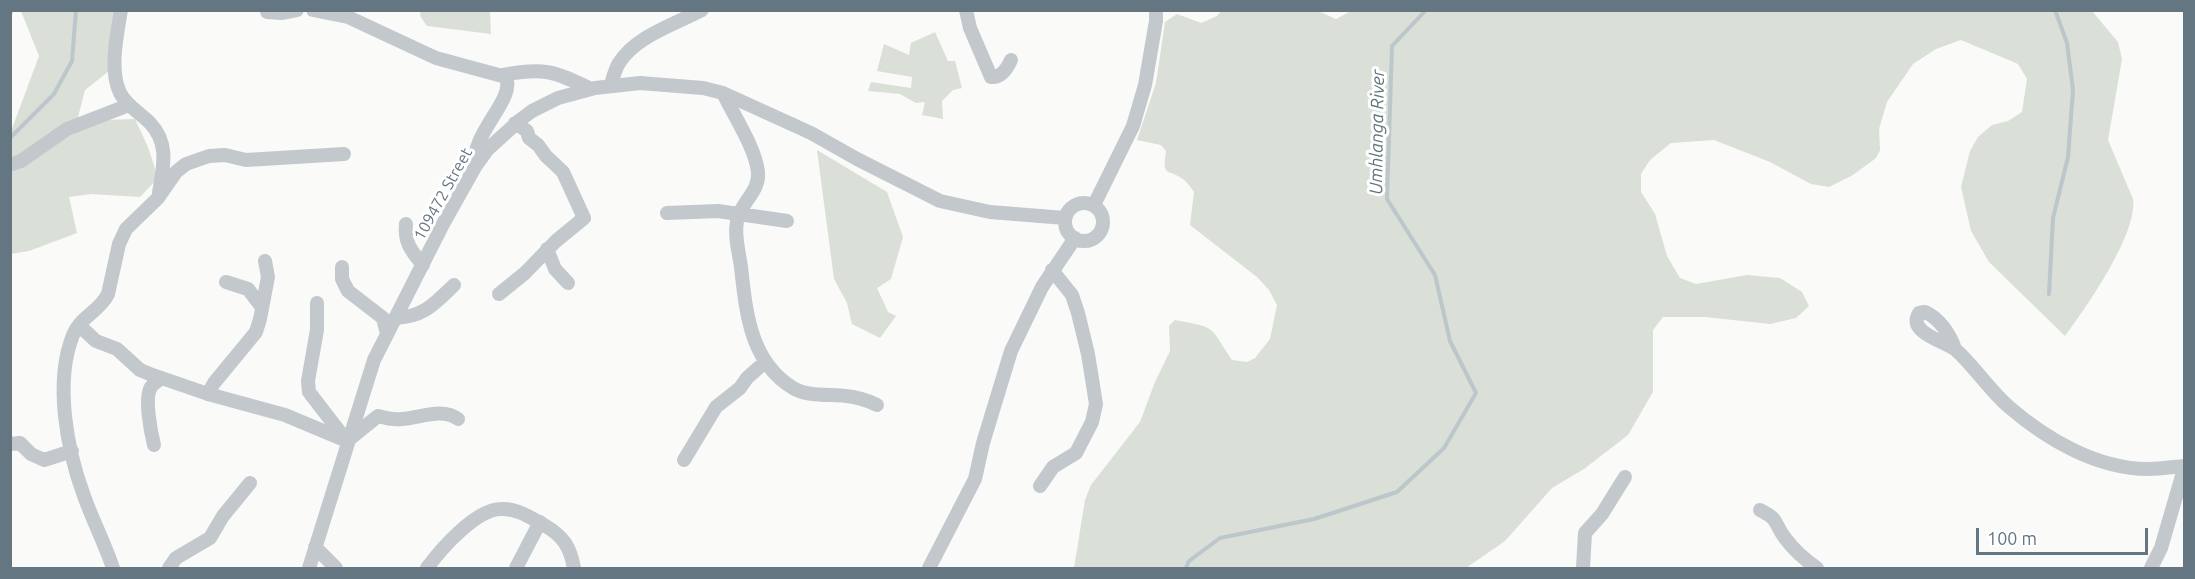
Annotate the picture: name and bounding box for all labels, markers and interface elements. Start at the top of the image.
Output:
water label: Umhlanga River [1365,69,1389,195]
street label: 109472 Street [410,145,476,243]
scale bar [1979,516,2152,554]
text: 100 m [1987,528,2037,548]

